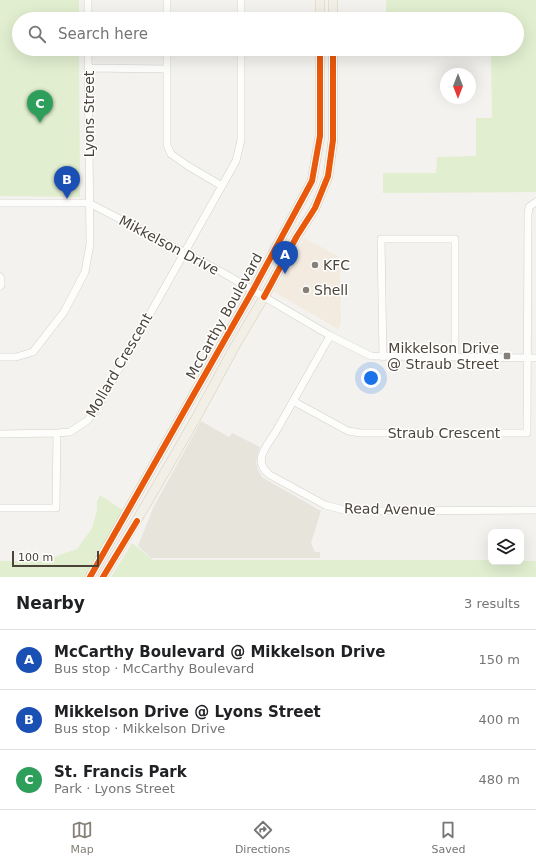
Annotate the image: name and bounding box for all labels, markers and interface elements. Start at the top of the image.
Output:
search box [12,12,524,56]
icon: search [26,23,48,45]
text: Search here [58,25,148,43]
north arrow [440,68,476,104]
street label: Lyons Street [81,70,97,157]
pin: C [27,90,53,123]
pin: B [54,166,80,199]
street label: Mikkelson Drive [116,212,222,278]
pin: A [272,241,298,274]
street label: McCarthy Boulevard [183,250,265,382]
place label: KFC [323,257,350,273]
marker: KFC [310,260,320,270]
place label: Shell [314,282,348,298]
marker: Shell [301,285,311,295]
street label: Mollard Crescent [83,310,156,420]
place label: Mikkelson Drive @ Straub Street [387,340,500,372]
marker: Mikkelson Drive @ Straub Street [502,351,512,361]
your location [361,368,381,388]
street label: Straub Crescent [388,425,501,441]
street label: Read Avenue [344,500,436,518]
map controls [488,529,524,565]
button: layers [488,529,524,565]
scale bar [12,549,99,568]
text: 100 m [18,551,53,564]
text: Nearby [16,593,85,613]
text: 3 results [464,596,520,611]
text: McCarthy Boulevard @ Mikkelson Drive [54,643,385,661]
text: A [24,652,34,667]
text: 150 m [478,652,520,667]
text: Bus stop · McCarthy Boulevard [54,661,254,676]
text: Mikkelson Drive @ Lyons Street [54,703,321,721]
text: B [24,712,34,727]
text: 400 m [478,712,520,727]
text: Bus stop · Mikkelson Drive [54,721,225,736]
text: St. Francis Park [54,763,187,781]
text: C [24,772,34,787]
text: 480 m [478,772,520,787]
text: Park · Lyons Street [54,781,175,796]
tab: Map [71,819,94,856]
tab: Directions [235,819,290,856]
tab: Saved [431,819,465,856]

